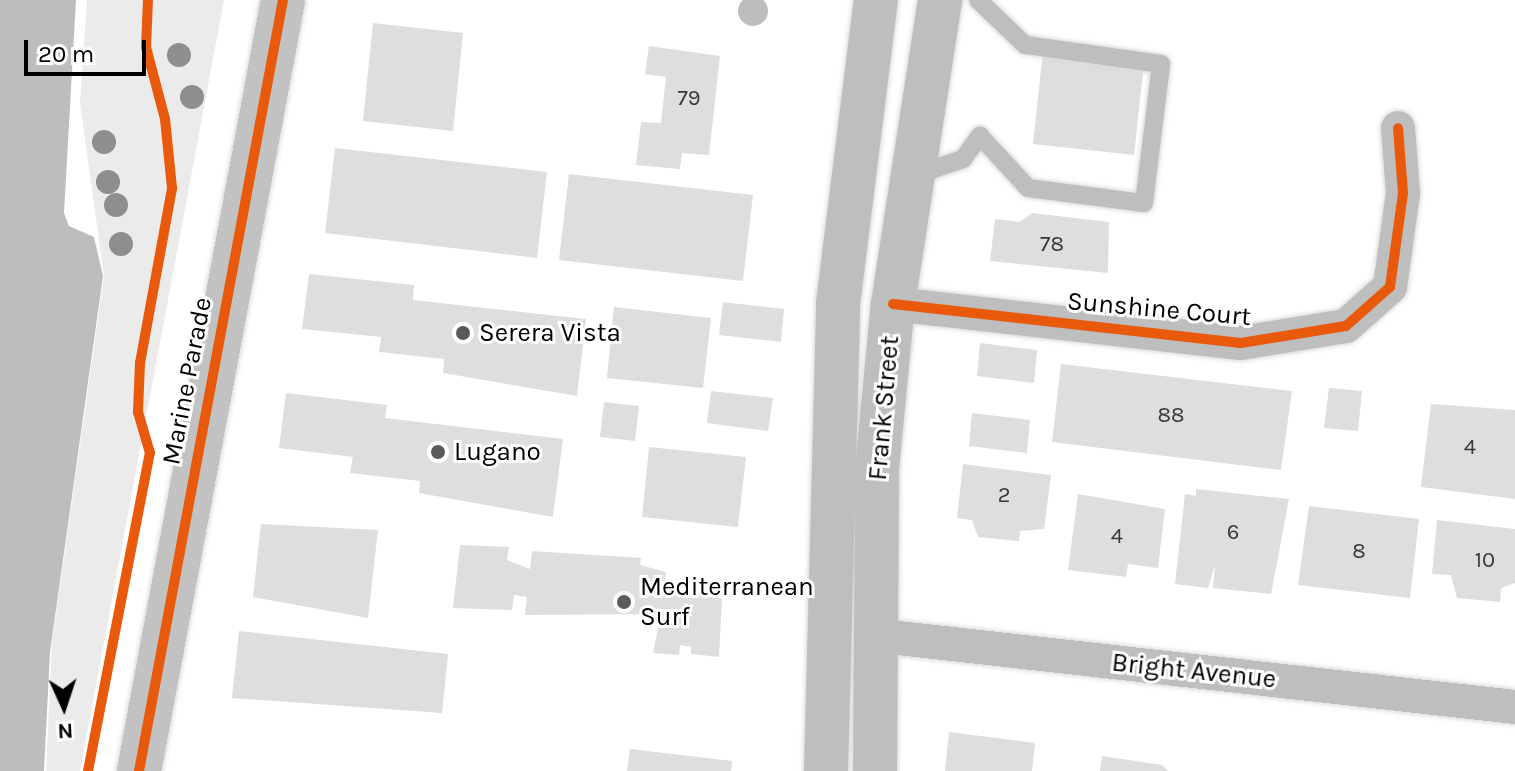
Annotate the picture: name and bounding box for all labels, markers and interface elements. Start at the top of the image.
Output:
scale bar [28,24,150,74]
text: 20 m [38,40,94,68]
house number: 79 [677,86,701,112]
house number: 78 [1040,232,1064,258]
street label: Sunshine Court [1066,285,1252,333]
street label: Marine Parade [155,295,219,467]
place label: Serera Vista [479,317,621,349]
marker: Serera Vista [454,324,472,342]
street label: Frank Street [862,334,906,482]
house number: 88 [1157,403,1185,429]
house number: 4 [1464,435,1476,461]
place label: Lugano [454,436,541,468]
marker: Lugano [429,443,447,461]
house number: 2 [998,483,1010,509]
house number: 6 [1227,520,1239,546]
house number: 4 [1111,524,1123,550]
house number: 8 [1352,539,1366,565]
house number: 10 [1475,548,1495,574]
place label: Mediterranean Surf [640,571,814,632]
marker: Mediterranean Surf [615,593,633,611]
street label: Bright Avenue [1110,647,1278,695]
north arrow [24,667,104,747]
text: N [57,718,74,744]

